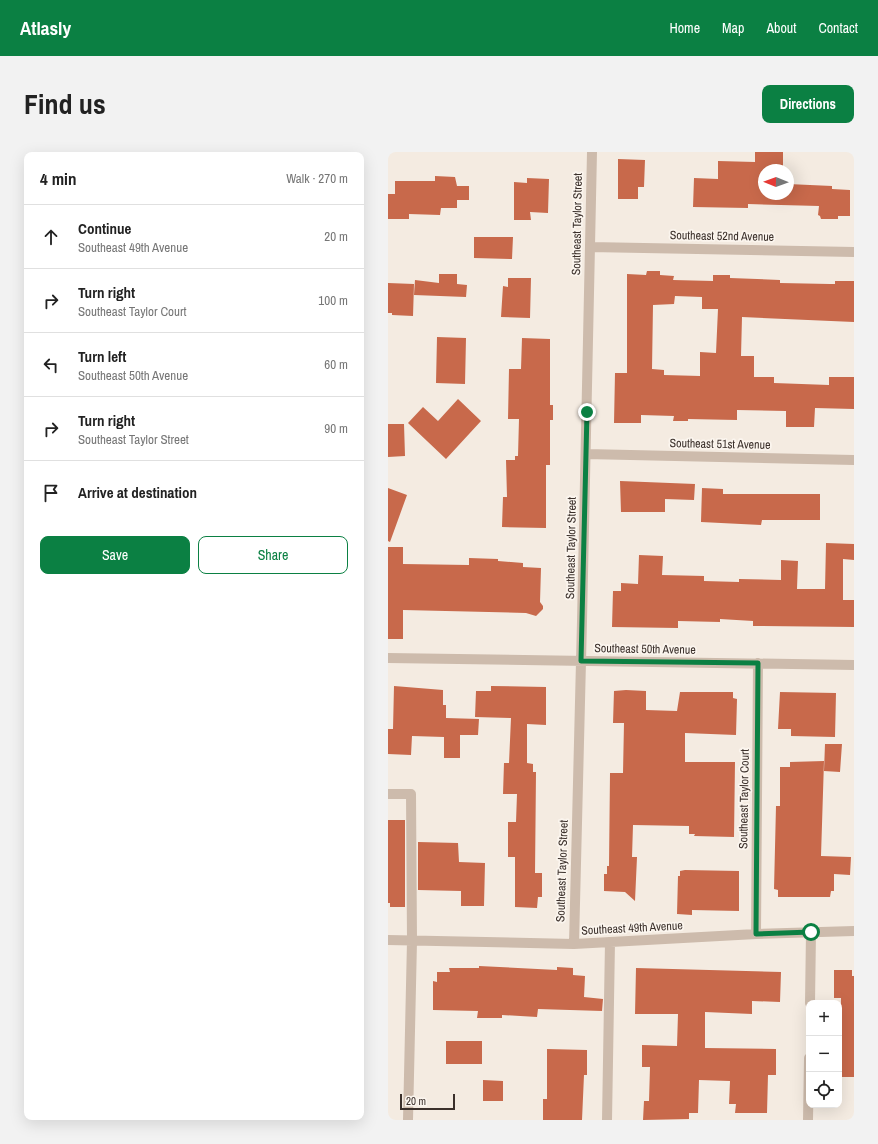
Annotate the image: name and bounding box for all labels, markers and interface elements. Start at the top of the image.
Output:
text: Atlasly [20,15,71,41]
text: Home [669,19,700,37]
text: Map [722,19,744,37]
text: About [766,19,796,37]
text: Contact [818,19,858,37]
text: Find us [24,85,106,123]
button: Directions [762,85,854,123]
north arrow [758,164,794,200]
text: 4 min [40,167,76,190]
text: Walk · 270 m [286,170,348,187]
street label: Southeast Taylor Street [568,172,586,275]
text: Continue [78,218,131,239]
icon: ahead [40,226,62,248]
street label: Southeast 52nd Avenue [670,227,774,245]
text: 20 m [324,228,348,245]
text: Southeast 49th Avenue [78,239,188,256]
text: Turn right [78,282,135,303]
icon: right [40,290,62,312]
text: 100 m [318,292,348,309]
text: Southeast Taylor Court [78,303,186,320]
text: Turn left [78,346,126,367]
icon: left [40,354,62,376]
text: 60 m [324,356,348,373]
text: Southeast 50th Avenue [78,367,188,384]
route end [578,403,596,421]
text: Turn right [78,410,135,431]
icon: right [40,418,62,440]
text: 90 m [324,420,348,437]
text: Southeast Taylor Street [78,431,189,448]
street label: Southeast 51st Avenue [669,435,771,453]
icon: arrive [40,482,62,504]
text: Arrive at destination [78,482,197,503]
street label: Southeast Taylor Street [562,496,580,599]
button: Save [40,536,190,574]
button: Share [198,536,348,574]
street label: Southeast 50th Avenue [594,640,696,658]
street label: Southeast Taylor Court [735,749,753,849]
street label: Southeast Taylor Street [552,819,572,922]
street label: Southeast 49th Avenue [581,917,683,939]
route start [802,923,820,941]
map controls [806,1000,842,1108]
button: + [806,1000,842,1036]
button: − [806,1036,842,1072]
button: locate [806,1072,842,1108]
scale bar [400,1092,455,1111]
text: 20 m [406,1094,426,1108]

